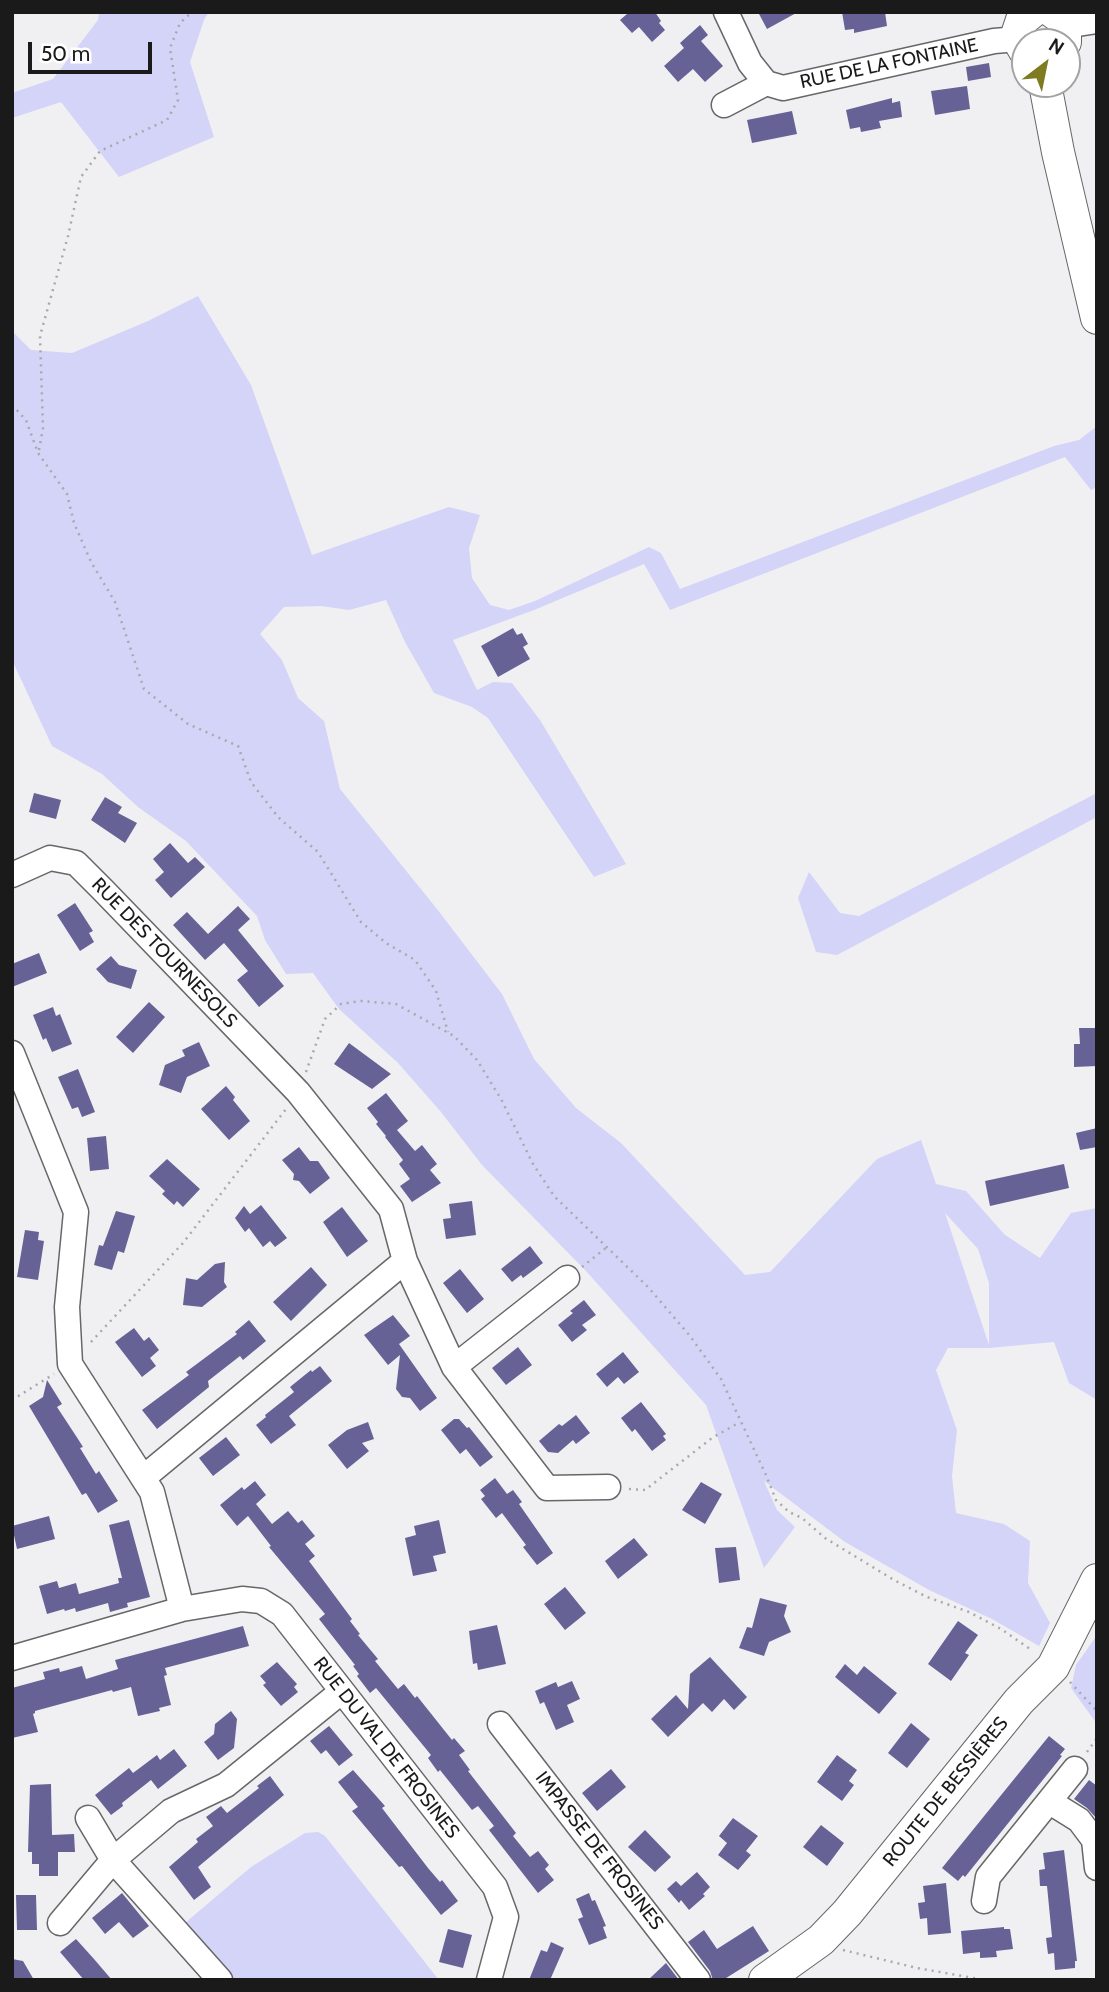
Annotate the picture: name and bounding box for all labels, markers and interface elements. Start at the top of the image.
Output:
scale bar [32,28,156,72]
north arrow [1011,28,1081,98]
text: N [1045,33,1068,60]
street label: RUE DE LA FONTAINE [798,34,980,94]
text: 50 m [41,41,90,66]
street label: RUE DES TOURNESOLS [87,873,241,1033]
street label: RUE DU VAL DE FROSINES [308,1653,464,1843]
street label: ROUTE DE BESSIÈRES [879,1713,1013,1871]
street label: IMPASSE DE FROSINES [530,1767,668,1935]

